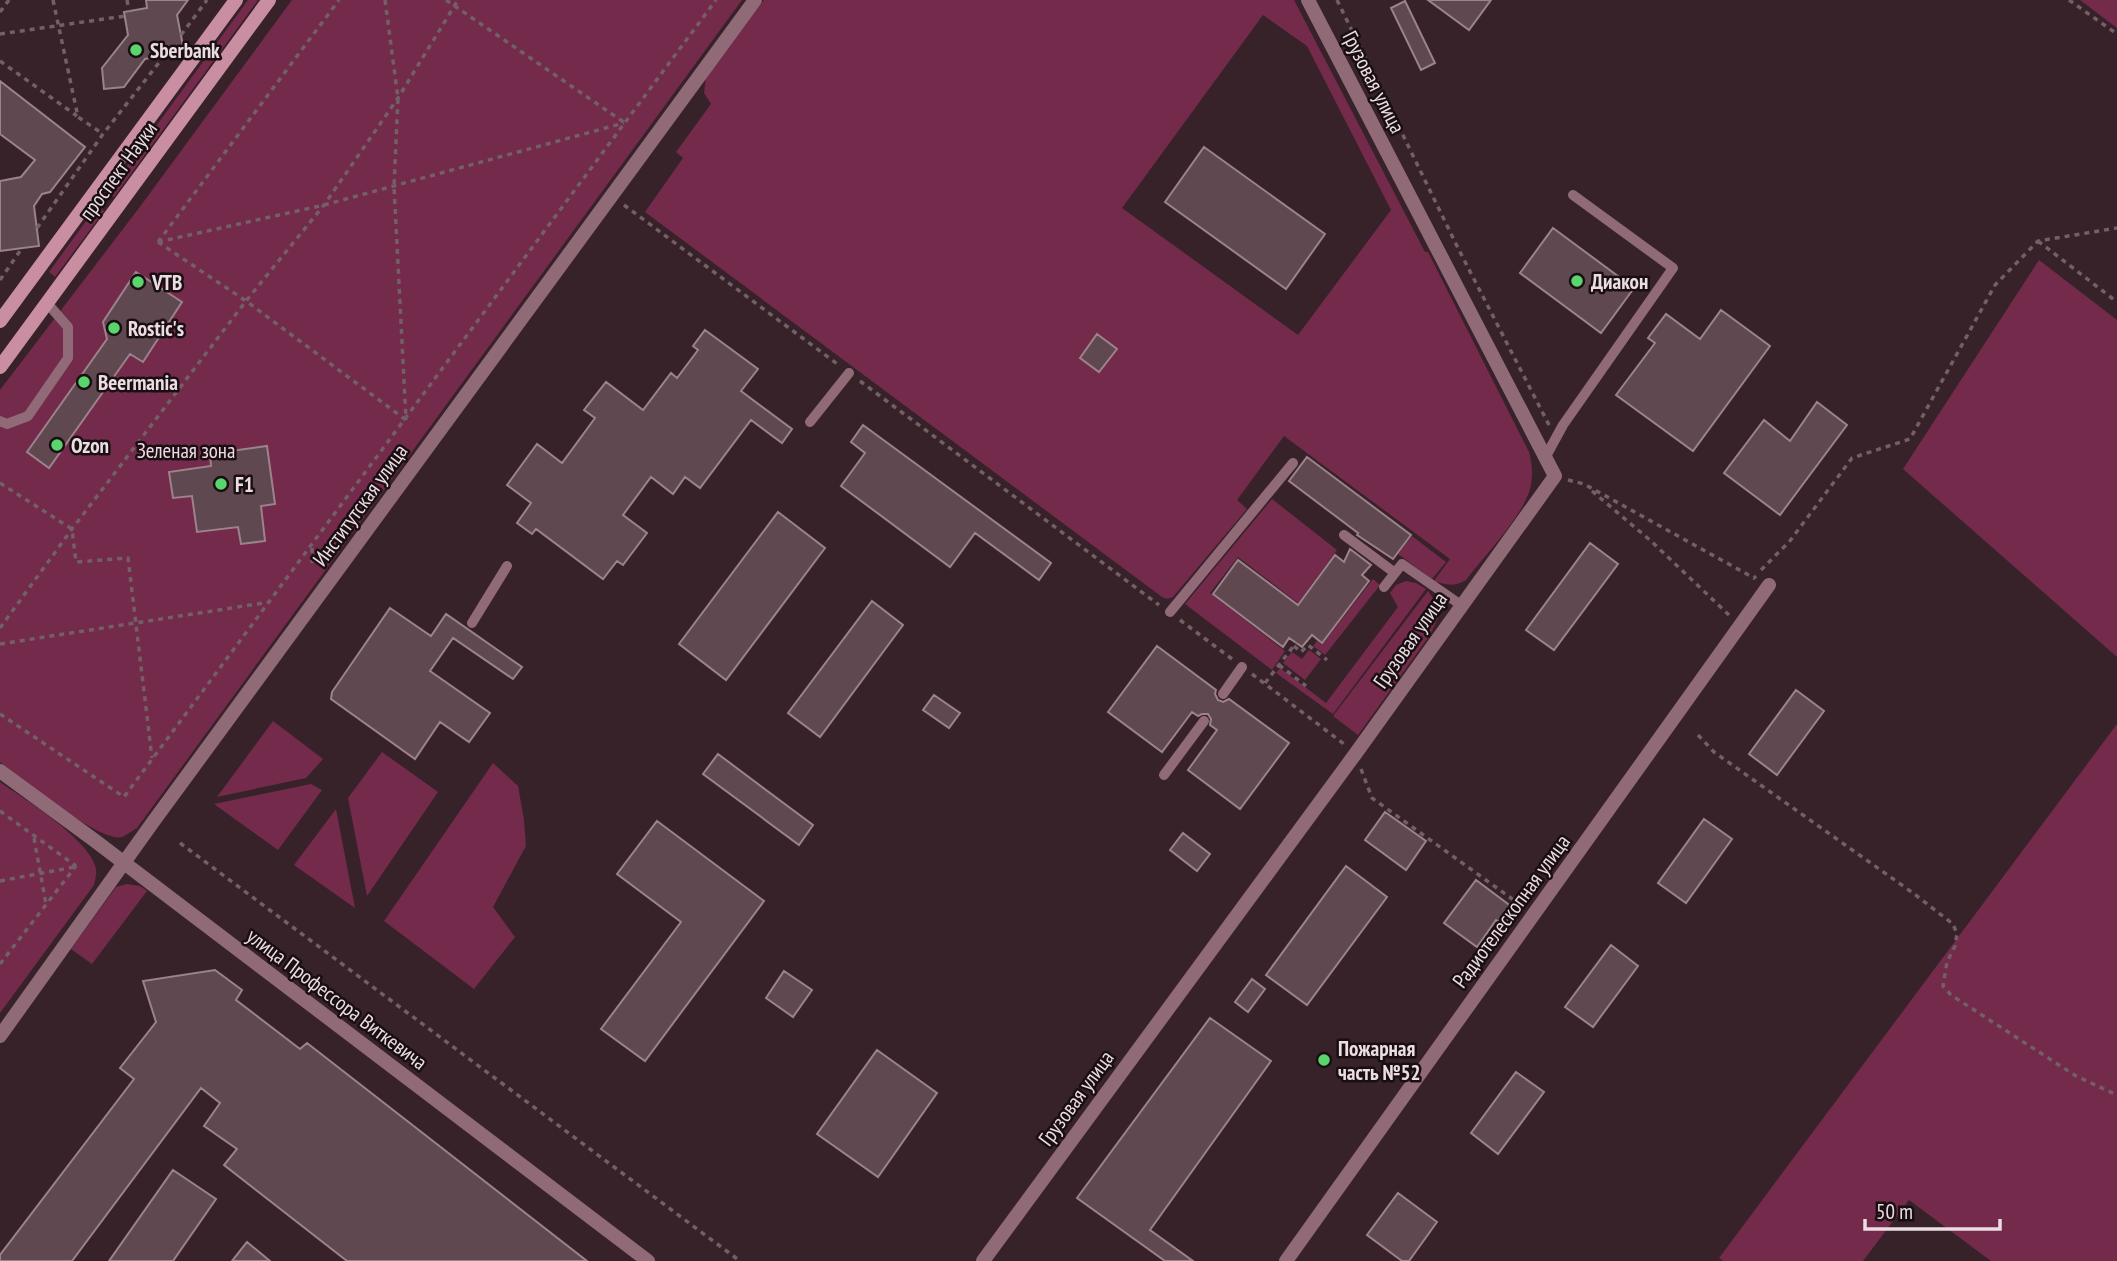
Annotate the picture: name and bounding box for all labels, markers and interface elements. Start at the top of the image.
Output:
street label: Грузовая улица [1337,26,1411,138]
place label: Sberbank [150,37,220,64]
marker: Sberbank [128,42,144,58]
street label: проспект Науки [73,116,163,226]
place label: Диакон [1591,268,1648,295]
place label: VTB [151,269,182,296]
marker: Диакон [1569,273,1585,289]
marker: VTB [130,274,146,290]
place label: Rostiс's [128,315,184,342]
marker: Rostiс's [106,320,122,336]
place label: Beermania [98,369,178,396]
marker: Beermania [76,374,92,390]
place label: Ozon [71,432,109,459]
marker: Ozon [49,437,65,453]
park label: Зеленая зона [137,437,235,464]
street label: Институтская улица [307,439,413,571]
place label: F1 [235,471,254,498]
marker: F1 [213,476,229,492]
street label: Грузовая улица [1367,587,1453,693]
street label: Радиотелескопная улица [1446,829,1576,993]
street label: улица Профессора Виткевича [241,922,433,1076]
place label: Пожарная часть №52 [1338,1035,1421,1086]
street label: Грузовая улица [1032,1045,1120,1151]
marker: Пожарная часть №52 [1316,1052,1332,1068]
scale bar [1865,1188,2000,1232]
text: 50 m [1876,1198,1913,1225]

